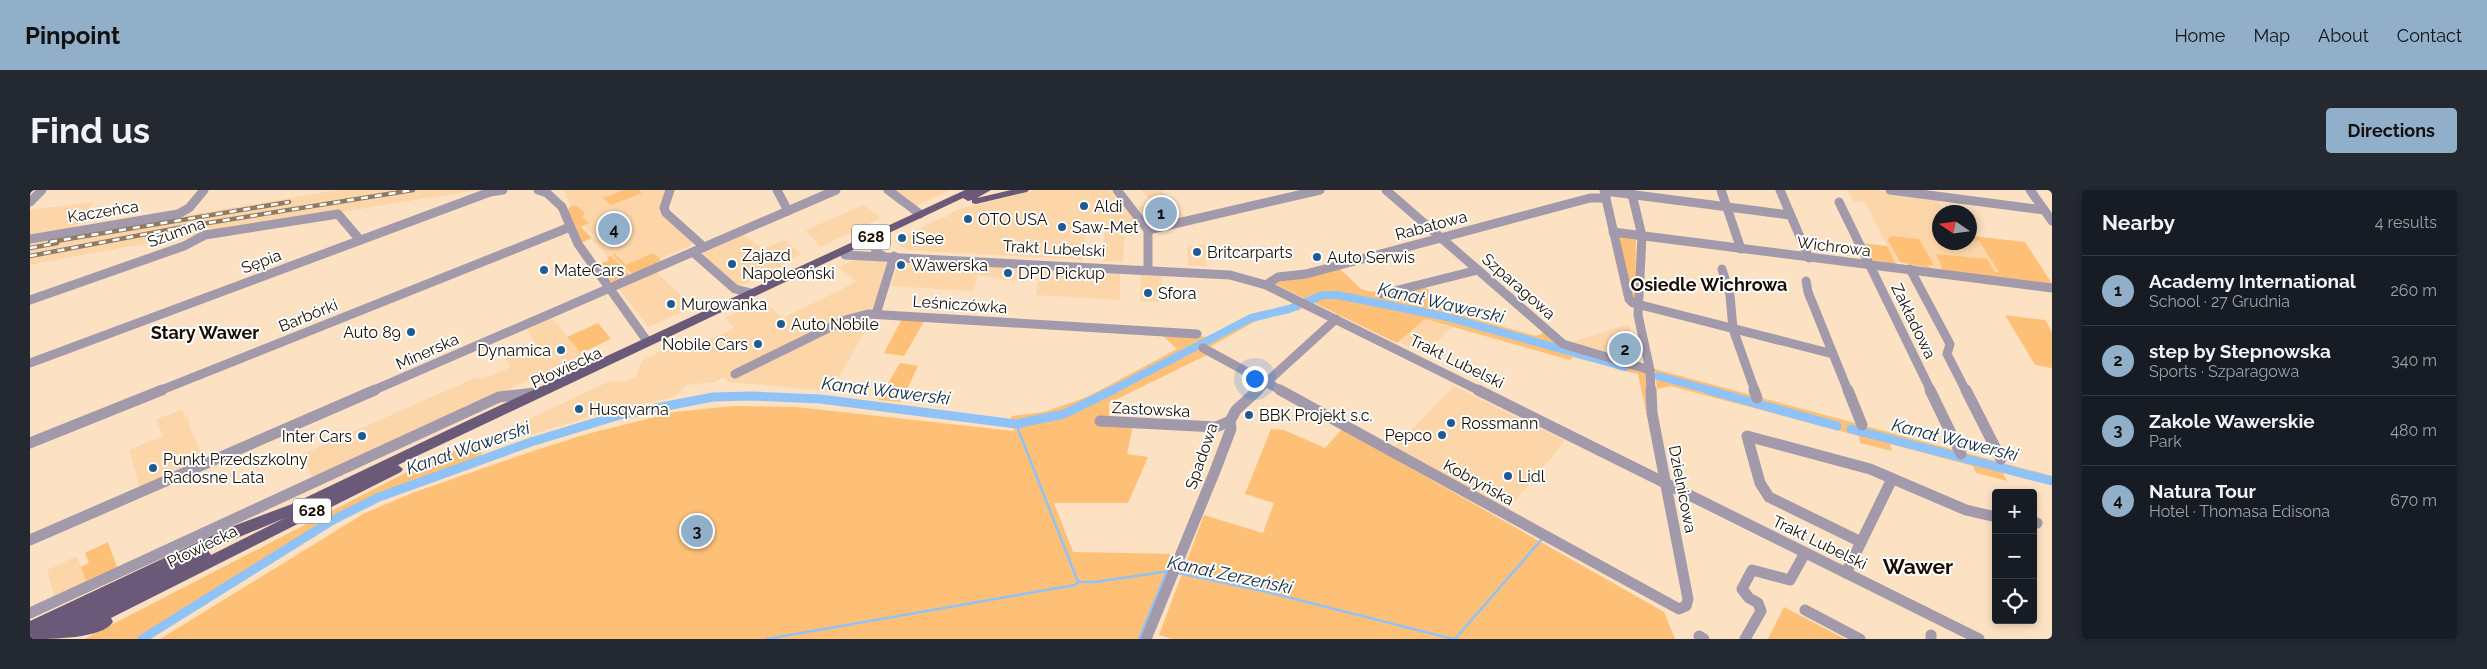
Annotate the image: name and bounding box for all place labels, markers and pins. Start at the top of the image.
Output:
pin: 1 [1145,194,1177,232]
place label: Aldi [1094,197,1123,216]
marker: Aldi [1078,200,1090,212]
pin: 4 [598,210,630,248]
place label: OTO USA [978,210,1048,229]
marker: OTO USA [962,213,974,225]
place label: Saw-Met [1072,218,1139,237]
marker: Saw-Met [1056,221,1068,233]
place label: iSee [912,229,944,248]
marker: iSee [896,232,908,244]
place label: Britcarparts [1207,243,1293,262]
place label: Zajazd Napoleoński [742,246,835,283]
marker: Britcarparts [1191,246,1203,258]
place label: Auto Serwis [1327,248,1415,267]
marker: Auto Serwis [1311,251,1323,263]
place label: Wawerska [911,256,988,275]
marker: Zajazd Napoleoński [726,258,738,270]
marker: Wawerska [895,259,907,271]
place label: MateCars [554,261,625,280]
marker: MateCars [538,264,550,276]
place label: DPD Pickup [1018,264,1105,283]
marker: DPD Pickup [1002,267,1014,279]
place label: Sfora [1158,284,1196,303]
marker: Sfora [1142,287,1154,299]
place label: Murowanka [681,295,767,314]
marker: Murowanka [665,298,677,310]
place label: Auto Nobile [791,315,879,334]
marker: Auto Nobile [775,318,787,330]
place label: Auto 89 [343,323,401,342]
marker: Auto 89 [405,326,417,338]
pin: 2 [1609,330,1641,368]
place label: Nobile Cars [662,335,748,354]
marker: Nobile Cars [752,338,764,350]
place label: Dynamica [477,341,551,360]
marker: Dynamica [555,344,567,356]
place label: Husqvarna [589,400,669,419]
marker: Husqvarna [573,403,585,415]
place label: BBK Projekt s.c. [1259,406,1372,425]
marker: BBK Projekt s.c. [1243,409,1255,421]
place label: Rossmann [1461,414,1538,433]
marker: Rossmann [1445,417,1457,429]
place label: Pepco [1385,426,1432,445]
place label: Inter Cars [282,427,352,446]
marker: Pepco [1436,429,1448,441]
marker: Inter Cars [356,430,368,442]
place label: Punkt Przedszkolny Radosne Lata [163,450,308,487]
marker: Punkt Przedszkolny Radosne Lata [147,462,159,474]
place label: Lidl [1518,467,1546,486]
marker: Lidl [1502,470,1514,482]
pin: 3 [681,512,713,550]

